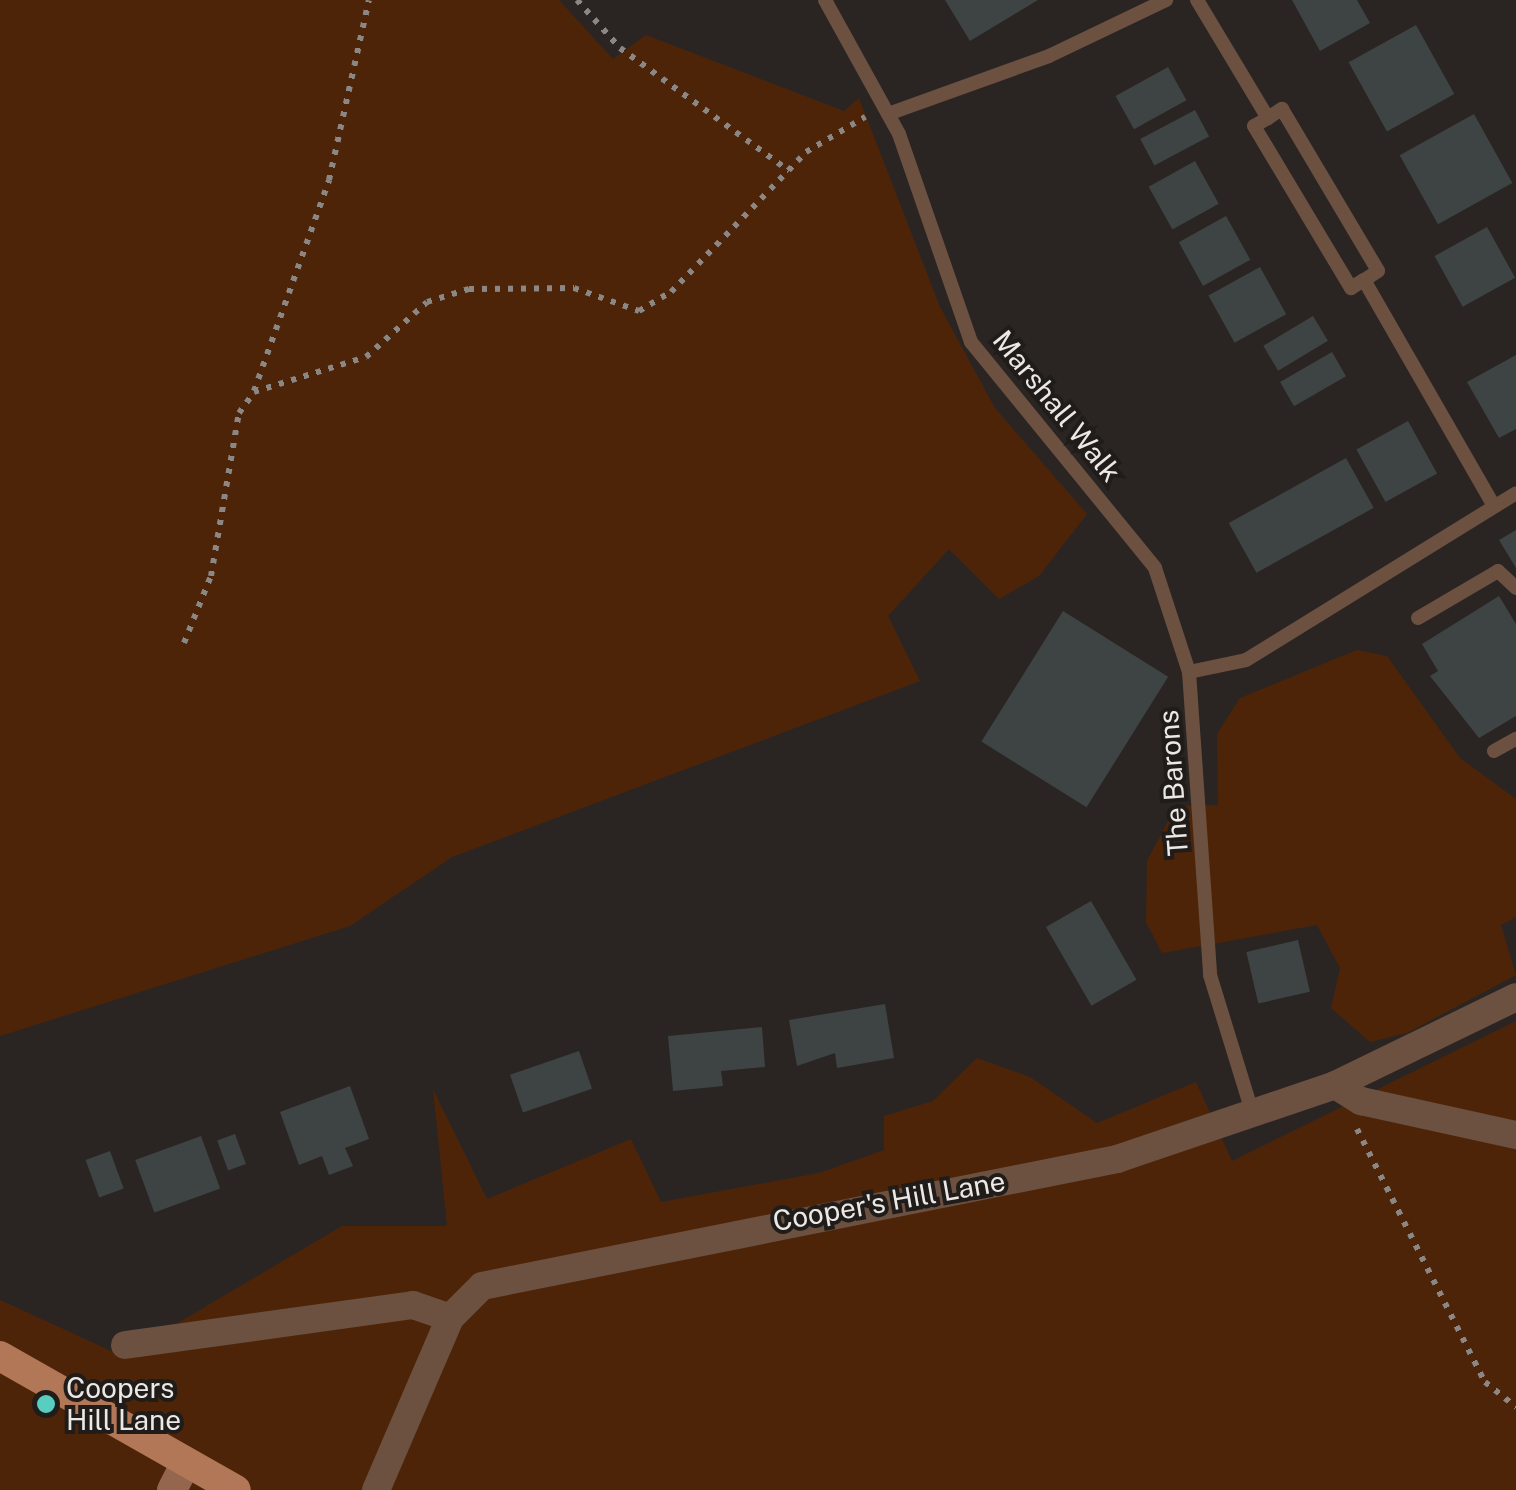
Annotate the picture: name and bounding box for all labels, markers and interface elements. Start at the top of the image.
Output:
street label: Marshall Walk [986,323,1128,489]
street label: The Barons [1151,709,1195,857]
street label: Cooper's Hill Lane [770,1164,1008,1238]
place label: Coopers Hill Lane [66,1371,181,1437]
marker: Coopers Hill Lane [35,1393,57,1415]

